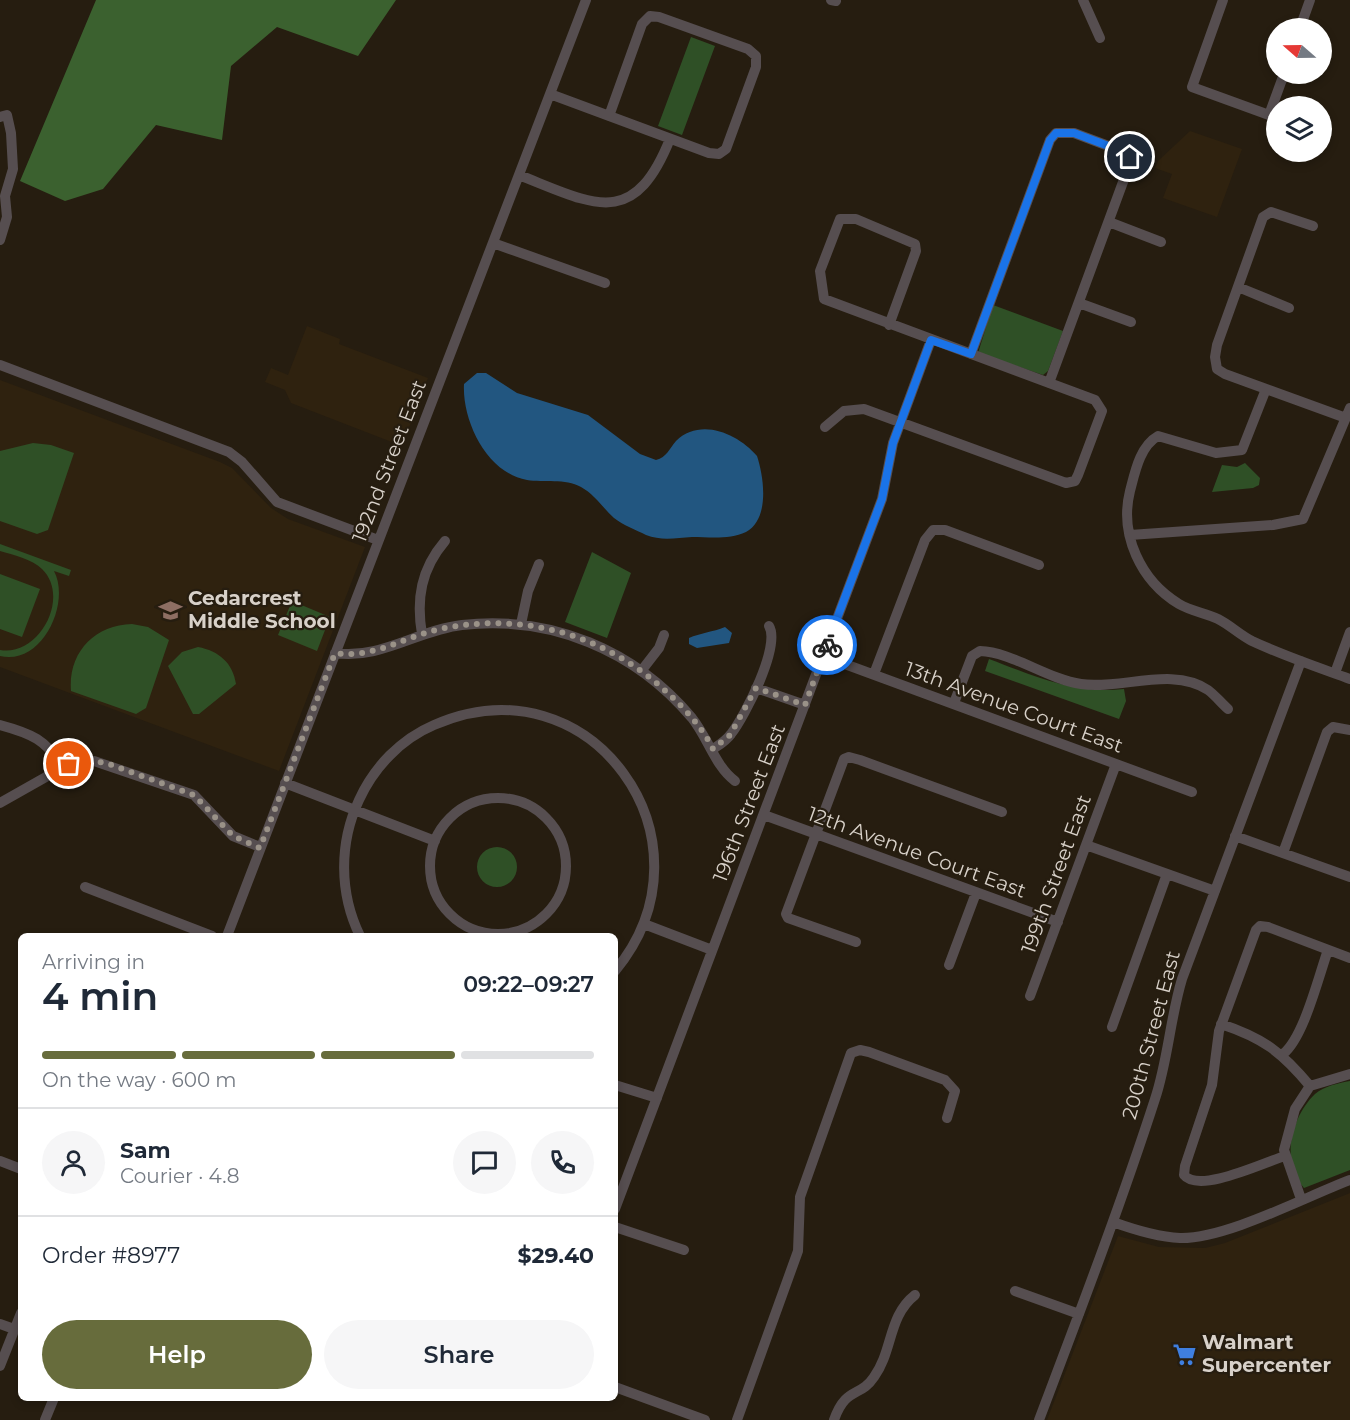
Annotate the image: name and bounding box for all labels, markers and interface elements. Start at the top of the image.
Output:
north arrow [1266,18,1332,84]
map controls [1266,18,1332,162]
button: layers [1266,96,1332,162]
pin [1104,131,1155,182]
icon: home [1113,140,1146,173]
street label: 192nd Street East [347,377,431,545]
place label: Cedarcrest Middle School [188,586,336,633]
school or university icon: Cedarcrest Middle School [157,597,183,623]
courier [797,615,857,675]
icon: bike [811,629,844,662]
street label: 13th Avenue Court East [902,656,1126,758]
street label: 196th Street East [708,721,790,885]
pin [43,738,94,789]
icon: bag [52,747,85,780]
street label: 199th Street East [1016,791,1096,957]
street label: 12th Avenue Court East [805,801,1029,903]
street label: 200th Street East [1117,948,1185,1122]
text: Arriving in [42,950,145,974]
text: 09:22–09:27 [463,971,594,998]
text: 4 min [42,972,158,1020]
text: On the way · 600 m [42,1068,237,1092]
button: person [42,1131,105,1194]
button: chat [453,1131,516,1194]
button: phone [531,1131,594,1194]
text: Sam [120,1137,171,1164]
text: Courier · 4.8 [120,1164,239,1188]
text: Order #8977 [42,1242,180,1269]
text: $29.40 [517,1242,594,1269]
button: Help [42,1320,312,1389]
button: Share [324,1320,594,1389]
place label: Walmart Supercenter [1202,1330,1331,1377]
supermarket icon: Walmart Supercenter [1171,1341,1197,1367]

